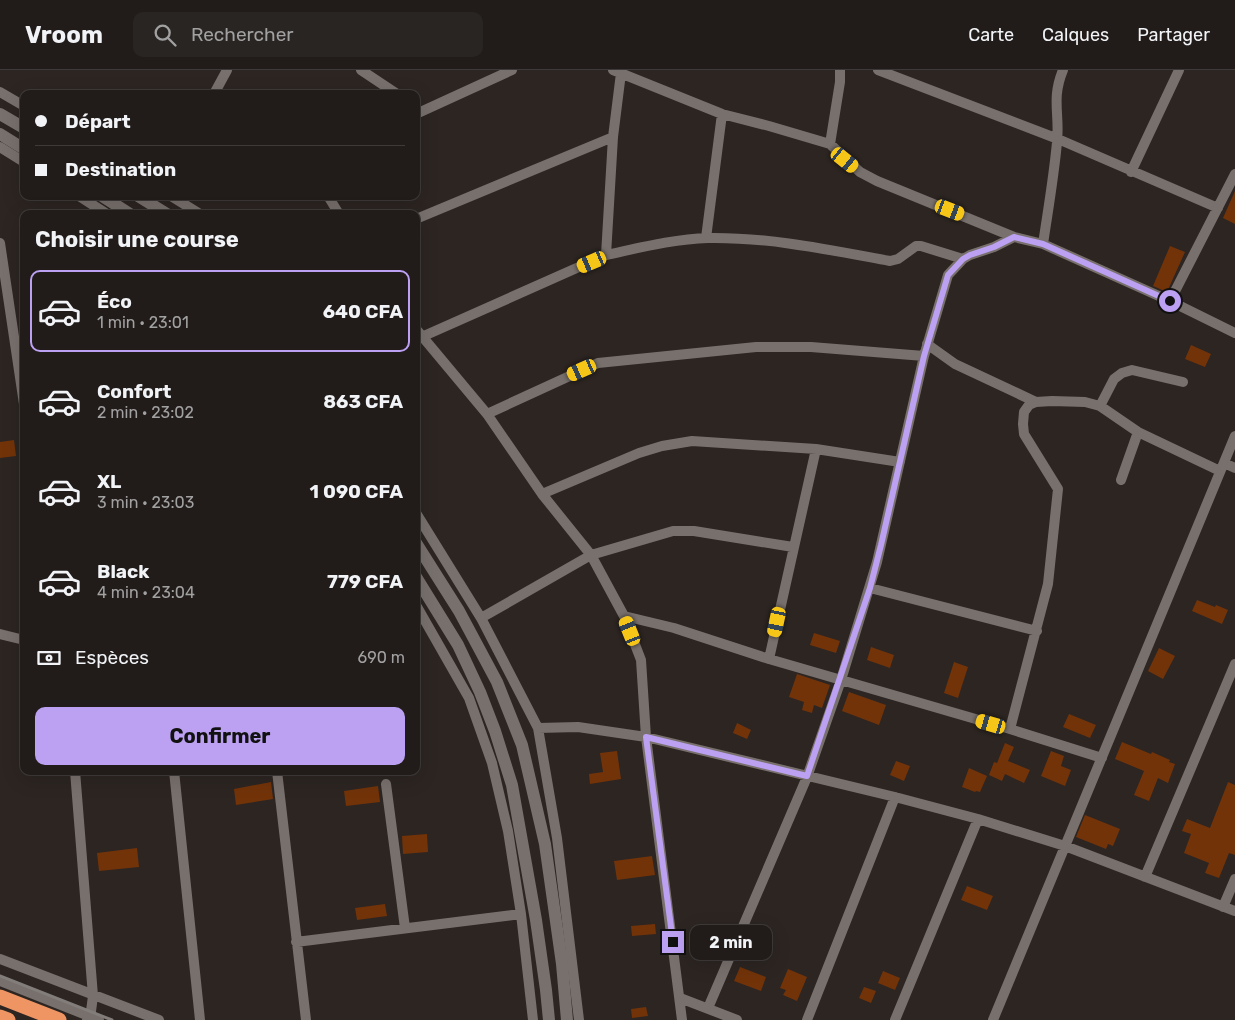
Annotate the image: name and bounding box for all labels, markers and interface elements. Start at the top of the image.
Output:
search box [133,12,483,57]
text: Vroom [25,21,103,49]
icon: search [151,21,179,49]
text: Rechercher [191,23,294,46]
text: Carte [968,24,1014,46]
text: Calques [1042,24,1109,46]
text: Partager [1137,24,1210,46]
text: Départ [65,110,131,133]
car [828,145,861,175]
text: Destination [65,158,176,181]
car [933,198,966,222]
text: Choisir une course [35,226,239,253]
car [575,249,608,275]
icon: car [37,289,82,334]
text: Éco [97,290,132,313]
route start [1159,290,1181,312]
text: 640 CFA [323,300,403,323]
text: 1 min · 23:01 [97,313,189,332]
car [565,357,598,383]
icon: car [37,379,82,424]
text: Confort [97,380,171,403]
text: 863 CFA [323,390,403,413]
text: 2 min · 23:02 [97,403,194,422]
icon: car [37,469,82,514]
text: XL [97,470,121,493]
text: 1 090 CFA [310,480,403,503]
text: 3 min · 23:03 [97,493,194,512]
icon: car [37,559,82,604]
text: Black [97,560,149,583]
text: 779 CFA [327,570,403,593]
text: 4 min · 23:04 [97,583,195,602]
car [766,606,787,638]
car [617,614,642,648]
icon: cash [35,644,63,672]
text: Espèces [75,646,149,669]
text: 690 m [358,648,405,667]
button: Confirmer [35,707,405,765]
car [974,713,1007,735]
callout: 2 min [690,924,773,960]
route end [662,931,684,953]
text: 2 min [709,933,753,952]

